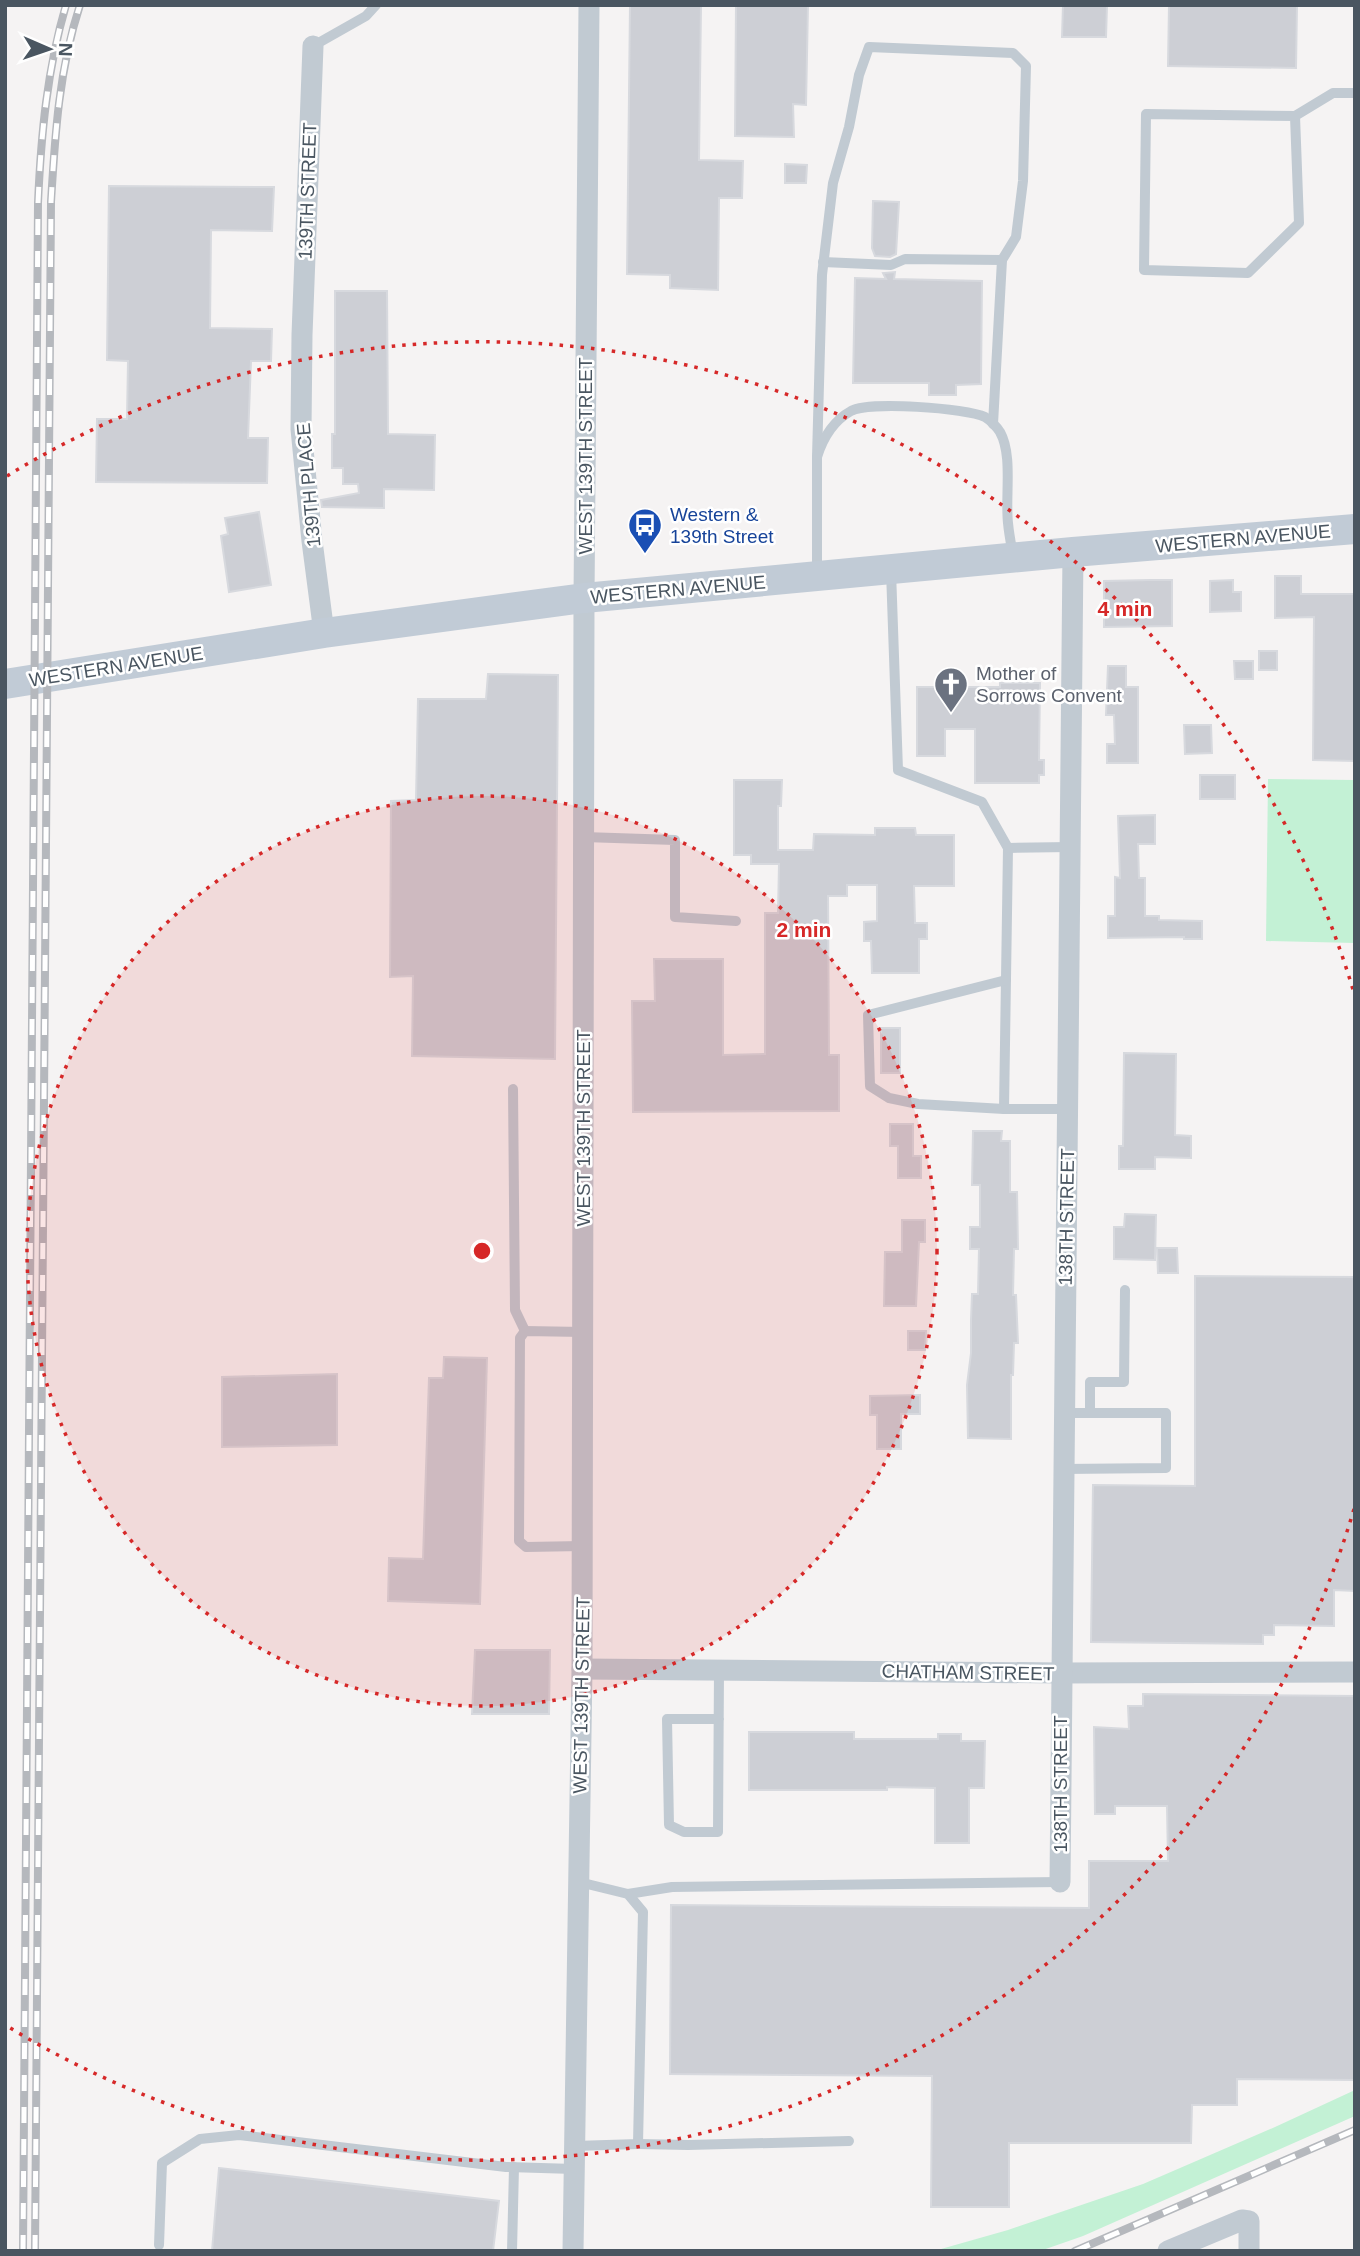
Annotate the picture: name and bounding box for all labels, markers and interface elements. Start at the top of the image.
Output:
north arrow [14,14,84,84]
text: N [55,42,76,57]
street label: 139TH STREET [295,122,320,260]
street label: WEST 139TH STREET [575,357,596,555]
street label: 139TH PLACE [293,422,324,548]
place label: Western & 139th Street [670,504,774,547]
bus stop icon: Western & 139th Street [626,506,664,555]
street label: WESTERN AVENUE [1154,520,1332,557]
street label: WESTERN AVENUE [589,571,767,608]
text: 4 min [1098,597,1152,620]
street label: WESTERN AVENUE [28,642,205,691]
place label: Mother of Sorrows Convent [976,663,1122,706]
church icon: Mother of Sorrows Convent [932,665,970,714]
text: 2 min [777,918,831,941]
street label: WEST 139TH STREET [573,1029,594,1227]
street label: 138TH STREET [1055,1148,1078,1286]
centre of rings [470,1239,494,1263]
street label: WEST 139TH STREET [569,1596,594,1794]
street label: CHATHAM STREET [881,1660,1055,1685]
street label: 138TH STREET [1050,1715,1071,1853]

